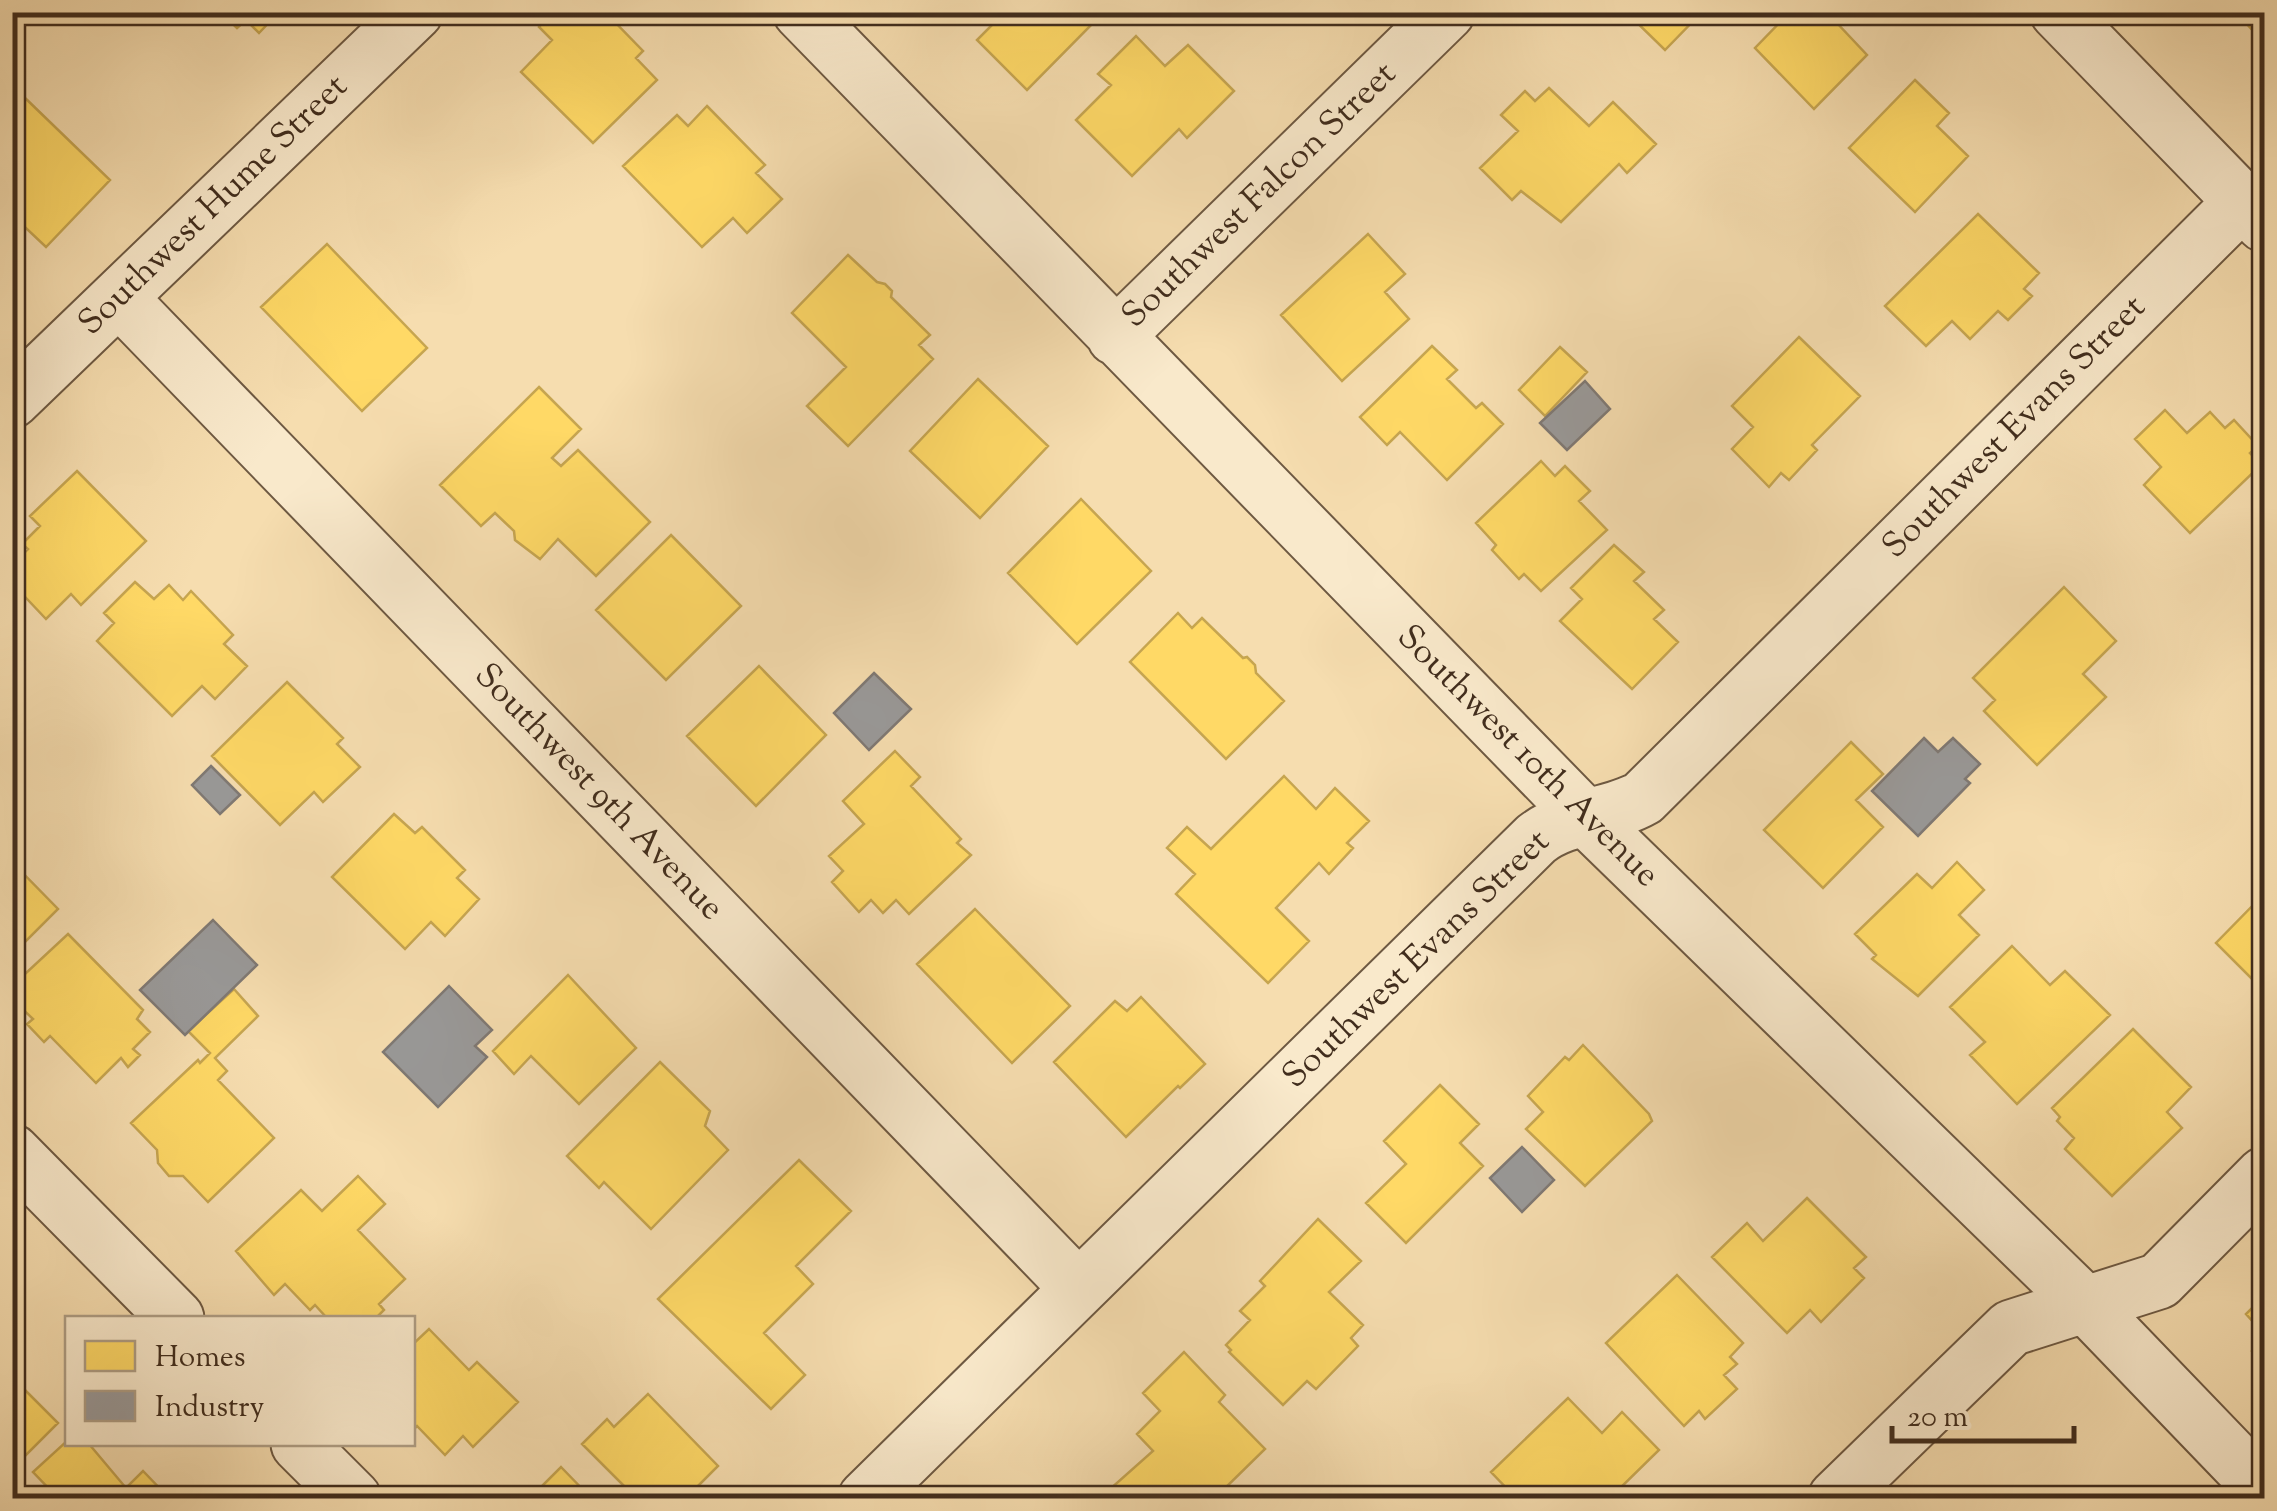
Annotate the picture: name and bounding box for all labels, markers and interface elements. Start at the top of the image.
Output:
street label: Southwest Falcon Street [1111,51,1409,341]
street label: Southwest Hume Street [68,63,360,349]
street label: Southwest Evans Street [1872,285,2158,571]
street label: Southwest 10th Avenue [1384,614,1670,900]
street label: Southwest 9th Avenue [461,653,735,933]
street label: Southwest Evans Street [1272,818,1562,1102]
legend [65,1316,415,1446]
text: Homes [155,1337,245,1380]
scale bar [1892,1381,2074,1443]
text: Industry [155,1387,264,1430]
text: 20 m [1907,1397,1968,1440]

